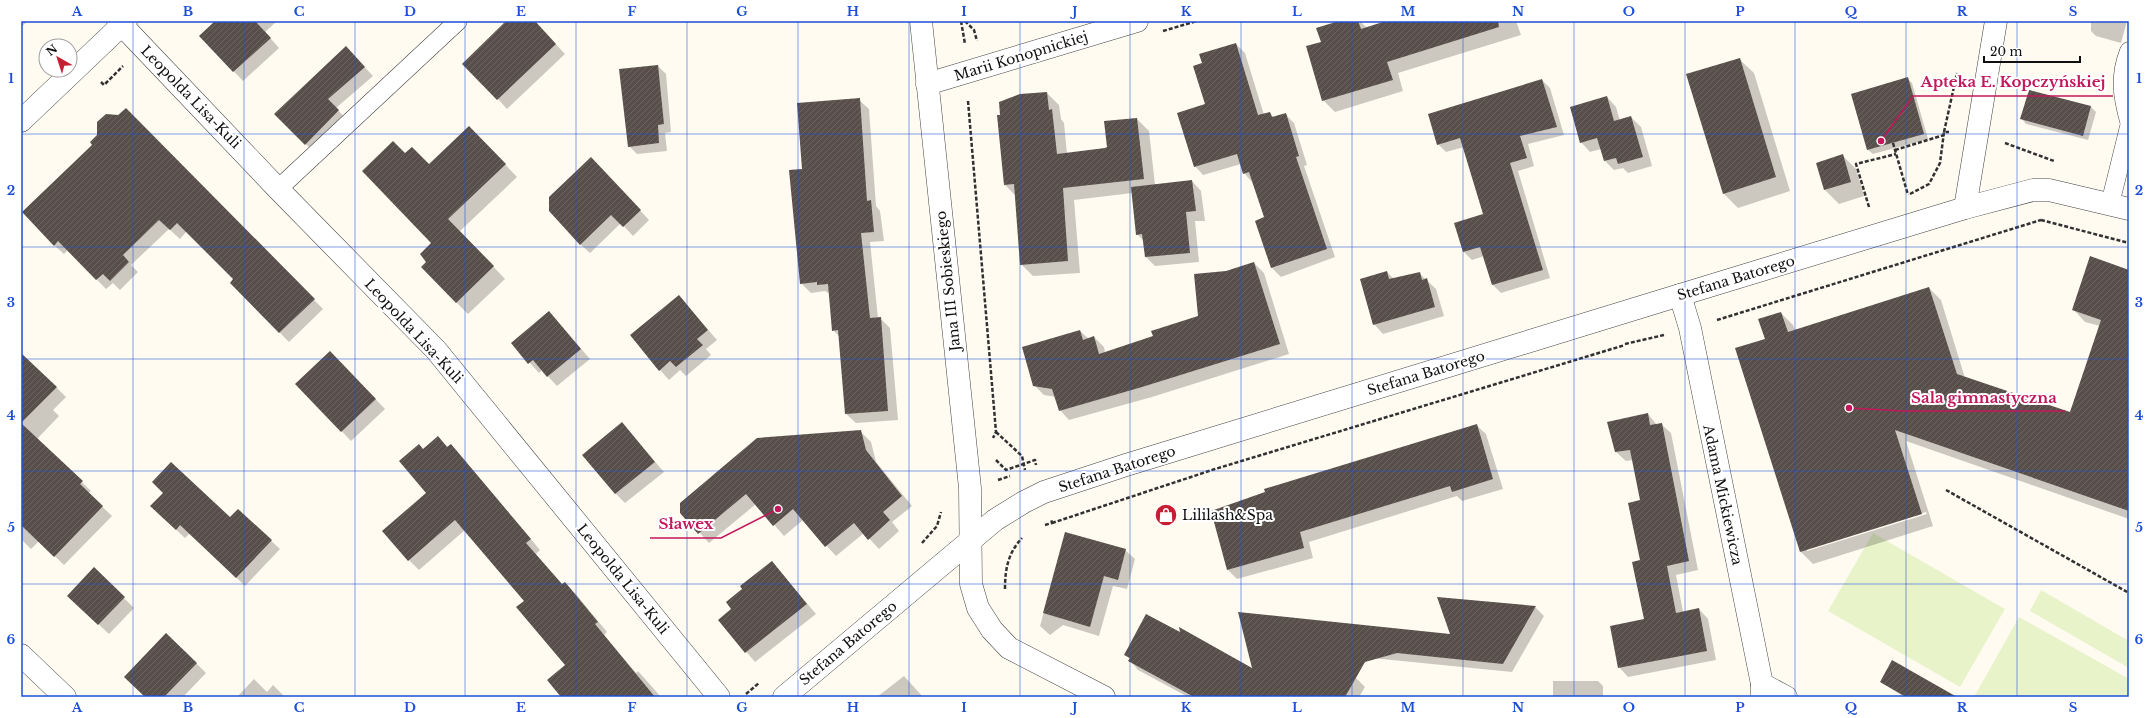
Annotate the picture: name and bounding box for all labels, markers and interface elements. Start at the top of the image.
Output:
text: A [71,3,83,20]
text: B [183,3,193,20]
text: C [294,3,305,20]
text: D [404,3,416,20]
text: E [516,3,526,20]
text: F [628,3,637,20]
text: G [736,3,748,20]
text: H [847,3,859,20]
text: I [961,3,967,20]
text: J [1069,3,1078,20]
text: K [1181,3,1192,20]
text: L [1292,3,1302,20]
text: M [1401,3,1416,20]
text: N [1512,3,1524,20]
text: O [1623,3,1635,20]
text: P [1735,3,1745,20]
text: Q [1845,3,1858,20]
text: R [1957,3,1969,20]
text: S [2069,3,2078,20]
street label: Marii Konopnickiej [952,27,1090,85]
north arrow [38,38,78,78]
scale bar [1984,38,2080,64]
text: N [43,41,61,59]
street label: Leopolda Lisa-Kuli [137,42,245,152]
text: 20 m [1990,44,2022,59]
callout: Apteka E. Kopczyńskiej [1913,69,2113,96]
text: 1 [8,70,14,87]
text: 1 [2136,70,2142,87]
text: Apteka E. Kopczyńskiej [1920,72,2105,91]
text: 2 [7,182,15,199]
text: 2 [2135,182,2143,199]
street label: Jana III Sobieskiego [932,210,965,354]
street label: Stefana Batorego [1675,252,1797,304]
street label: Leopolda Lisa-Kuli [361,275,467,387]
text: 3 [7,294,15,311]
text: 3 [2135,294,2143,311]
street label: Stefana Batorego [1365,347,1487,399]
callout: Sala gimnastyczna [1903,384,2065,411]
text: Sala gimnastyczna [1911,388,2057,407]
text: 4 [7,407,16,424]
text: 4 [2135,407,2144,424]
street label: Adama Mickiewicza [1699,422,1747,567]
street label: Stefana Batorego [1056,442,1178,496]
shop icon: Lililash&Spa [1153,502,1179,528]
place label: Lililash&Spa [1182,506,1273,524]
callout: Sławex [650,511,721,538]
text: Sławex [659,514,714,533]
text: 5 [7,519,15,536]
text: 5 [2135,519,2143,536]
street label: Leopolda Lisa-Kuli [573,520,673,638]
street label: Stefana Batorego [795,597,901,689]
text: 6 [7,631,16,648]
text: 6 [2135,631,2144,648]
text: A [71,699,83,716]
text: B [183,699,193,716]
text: C [294,699,305,716]
text: D [404,699,416,716]
text: E [516,699,526,716]
text: F [628,699,637,716]
text: G [736,699,748,716]
text: H [847,699,859,716]
text: I [961,699,967,716]
text: J [1069,699,1078,716]
text: K [1181,699,1192,716]
text: L [1292,699,1302,716]
text: M [1401,699,1416,716]
text: N [1512,699,1524,716]
text: O [1623,699,1635,716]
text: P [1735,699,1745,716]
text: Q [1845,699,1858,716]
text: R [1957,699,1969,716]
text: S [2069,699,2078,716]

